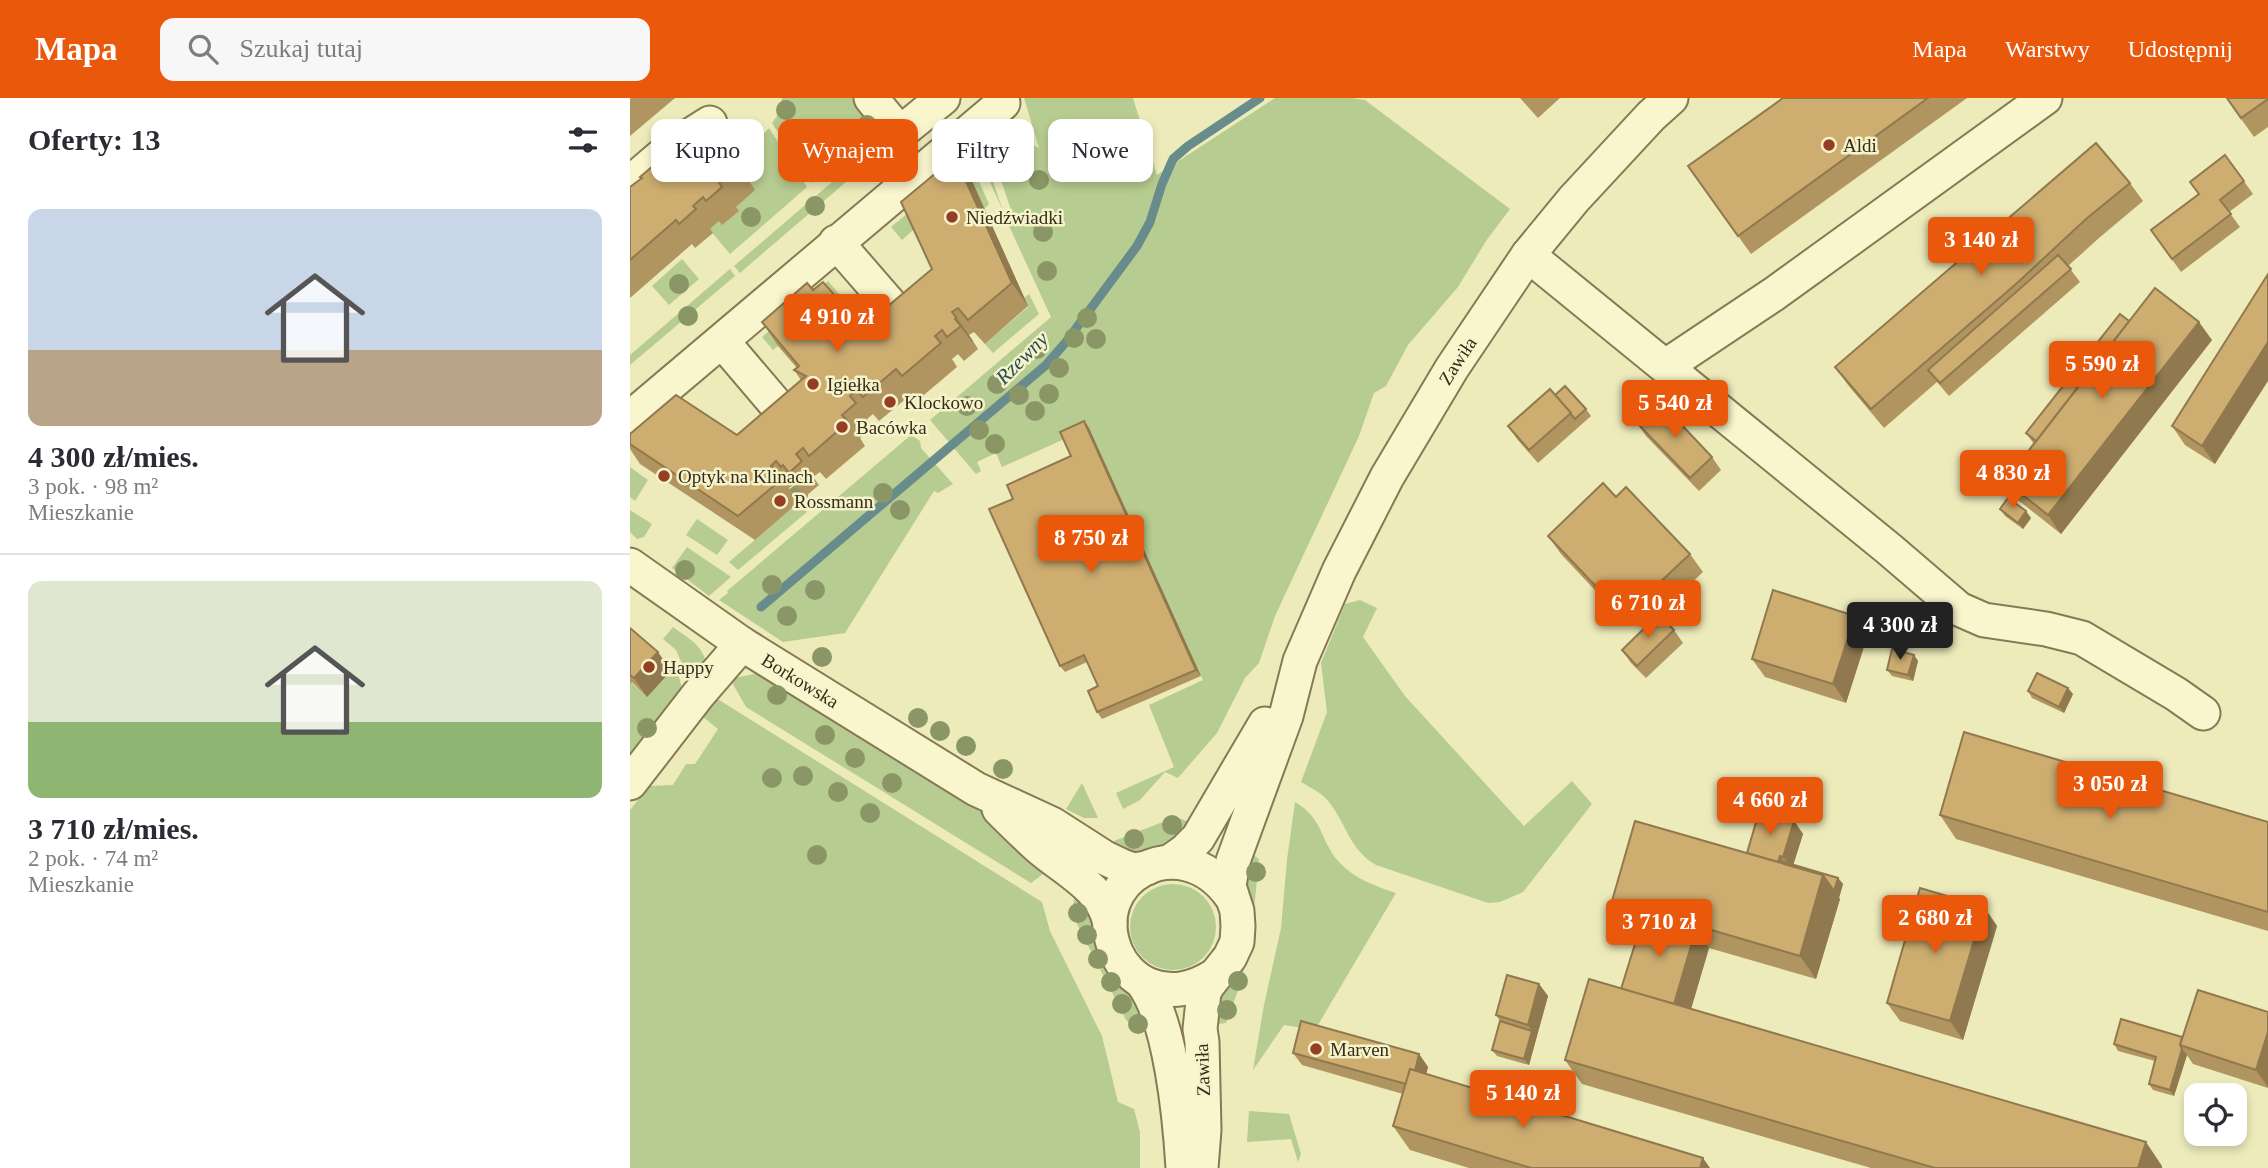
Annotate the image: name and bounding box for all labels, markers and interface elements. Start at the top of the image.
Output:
search box [160,18,650,81]
icon: search [184,30,222,68]
text: Mapa [35,31,118,67]
text: Szukaj tutaj [240,34,363,63]
text: Mapa [1912,36,1967,62]
text: Warstwy [2005,36,2090,62]
text: Udostępnij [2128,36,2233,62]
chip: Kupno [651,119,764,182]
chip: Wynajem [778,119,918,182]
chip: Filtry [932,119,1034,182]
chip: Nowe [1048,119,1153,182]
icon: filters [564,121,602,159]
text: Oferty: 13 [28,123,160,156]
place label: Aldi [1843,135,1877,156]
marker: Aldi [1821,137,1837,153]
place label: Niedźwiadki [966,207,1063,228]
marker: Niedźwiadki [944,209,960,225]
pin: 3 140 zł [1909,218,2053,277]
text: 3 140 zł [1944,227,2018,252]
icon: home [252,255,378,381]
pin: 4 910 zł [765,294,909,354]
text: 4 910 zł [800,304,874,329]
water label: Rzewny [990,326,1054,390]
street label: Zawiła [1434,333,1481,389]
pin: 5 590 zł [2030,342,2174,401]
text: 5 590 zł [2065,351,2139,376]
place label: Igiełka [827,374,880,395]
marker: Igiełka [805,376,821,392]
pin: 5 540 zł [1603,380,1747,440]
text: 5 540 zł [1638,390,1712,415]
place label: Klockowo [904,392,983,413]
marker: Klockowo [882,394,898,410]
place label: Bacówka [856,417,927,438]
marker: Bacówka [834,419,850,435]
text: 4 300 zł/mies. [28,440,199,473]
pin: 4 830 zł [1941,450,2085,510]
text: 4 830 zł [1976,460,2050,485]
place label: Optyk na Klinach [678,466,814,487]
marker: Optyk na Klinach [656,468,672,484]
text: 3 pok. · 98 m² [28,474,158,499]
place label: Rossmann [794,491,874,512]
marker: Rossmann [772,493,788,509]
text: Mieszkanie [28,500,134,525]
pin: 8 750 zł [1019,516,1163,575]
text: 8 750 zł [1054,525,1128,550]
pin: 6 710 zł [1576,580,1720,640]
text: 6 710 zł [1611,590,1685,615]
pin: 4 300 zł [1828,602,1972,662]
text: 4 300 zł [1863,612,1937,637]
icon: home [252,627,378,753]
street label: Borkowska [758,649,843,713]
place label: Happy [663,657,714,678]
marker: Happy [641,659,657,675]
pin: 3 050 zł [2038,762,2182,821]
text: 3 050 zł [2073,771,2147,796]
pin: 4 660 zł [1698,778,1842,837]
text: 4 660 zł [1733,787,1807,812]
text: 3 710 zł/mies. [28,812,199,845]
text: 2 pok. · 74 m² [28,846,158,871]
text: Mieszkanie [28,872,134,897]
pin: 2 680 zł [1863,896,2007,955]
pin: 3 710 zł [1587,900,1731,959]
text: 2 680 zł [1898,905,1972,930]
text: 3 710 zł [1622,909,1696,934]
place label: Marven [1330,1039,1390,1060]
marker: Marven [1308,1041,1324,1057]
street label: Zawiła [1191,1043,1214,1097]
pin: 5 140 zł [1451,1070,1595,1130]
text: 5 140 zł [1486,1080,1560,1105]
map controls [2184,1083,2247,1146]
button: locate [2184,1083,2247,1146]

